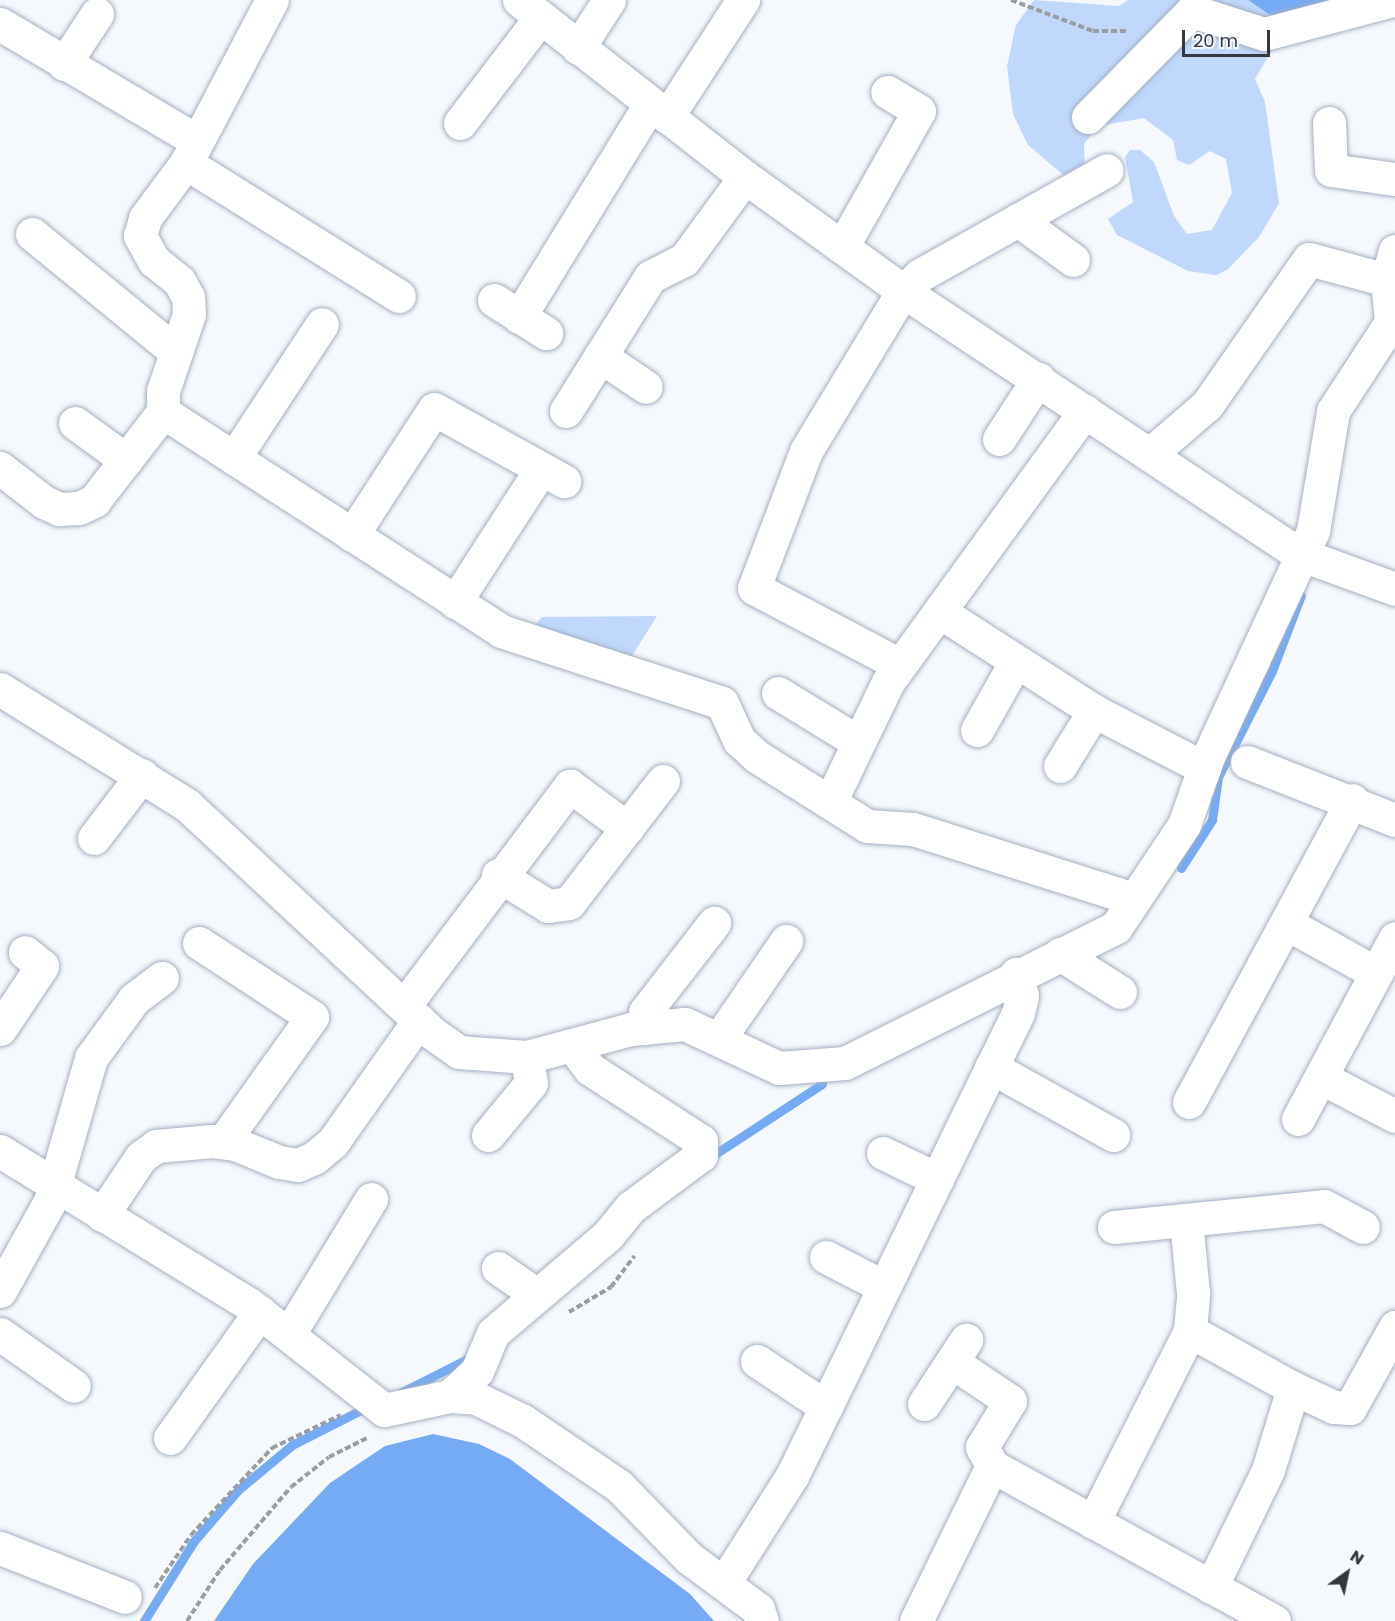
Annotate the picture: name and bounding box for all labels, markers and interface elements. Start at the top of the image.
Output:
scale bar [1185,18,1274,56]
text: 20 m [1193,28,1238,53]
north arrow [1317,1543,1377,1603]
text: N [1346,1545,1368,1570]

